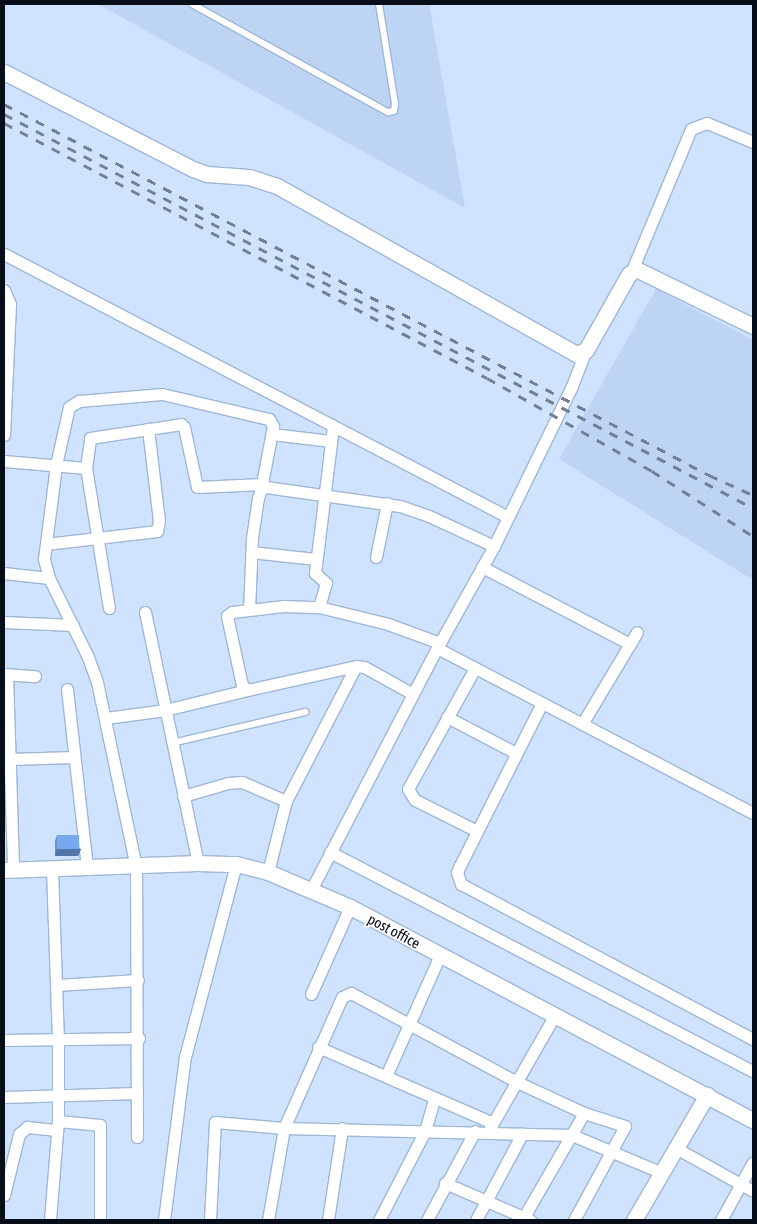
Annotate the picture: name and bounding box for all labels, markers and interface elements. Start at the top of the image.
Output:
street label: post office [365,910,423,952]

